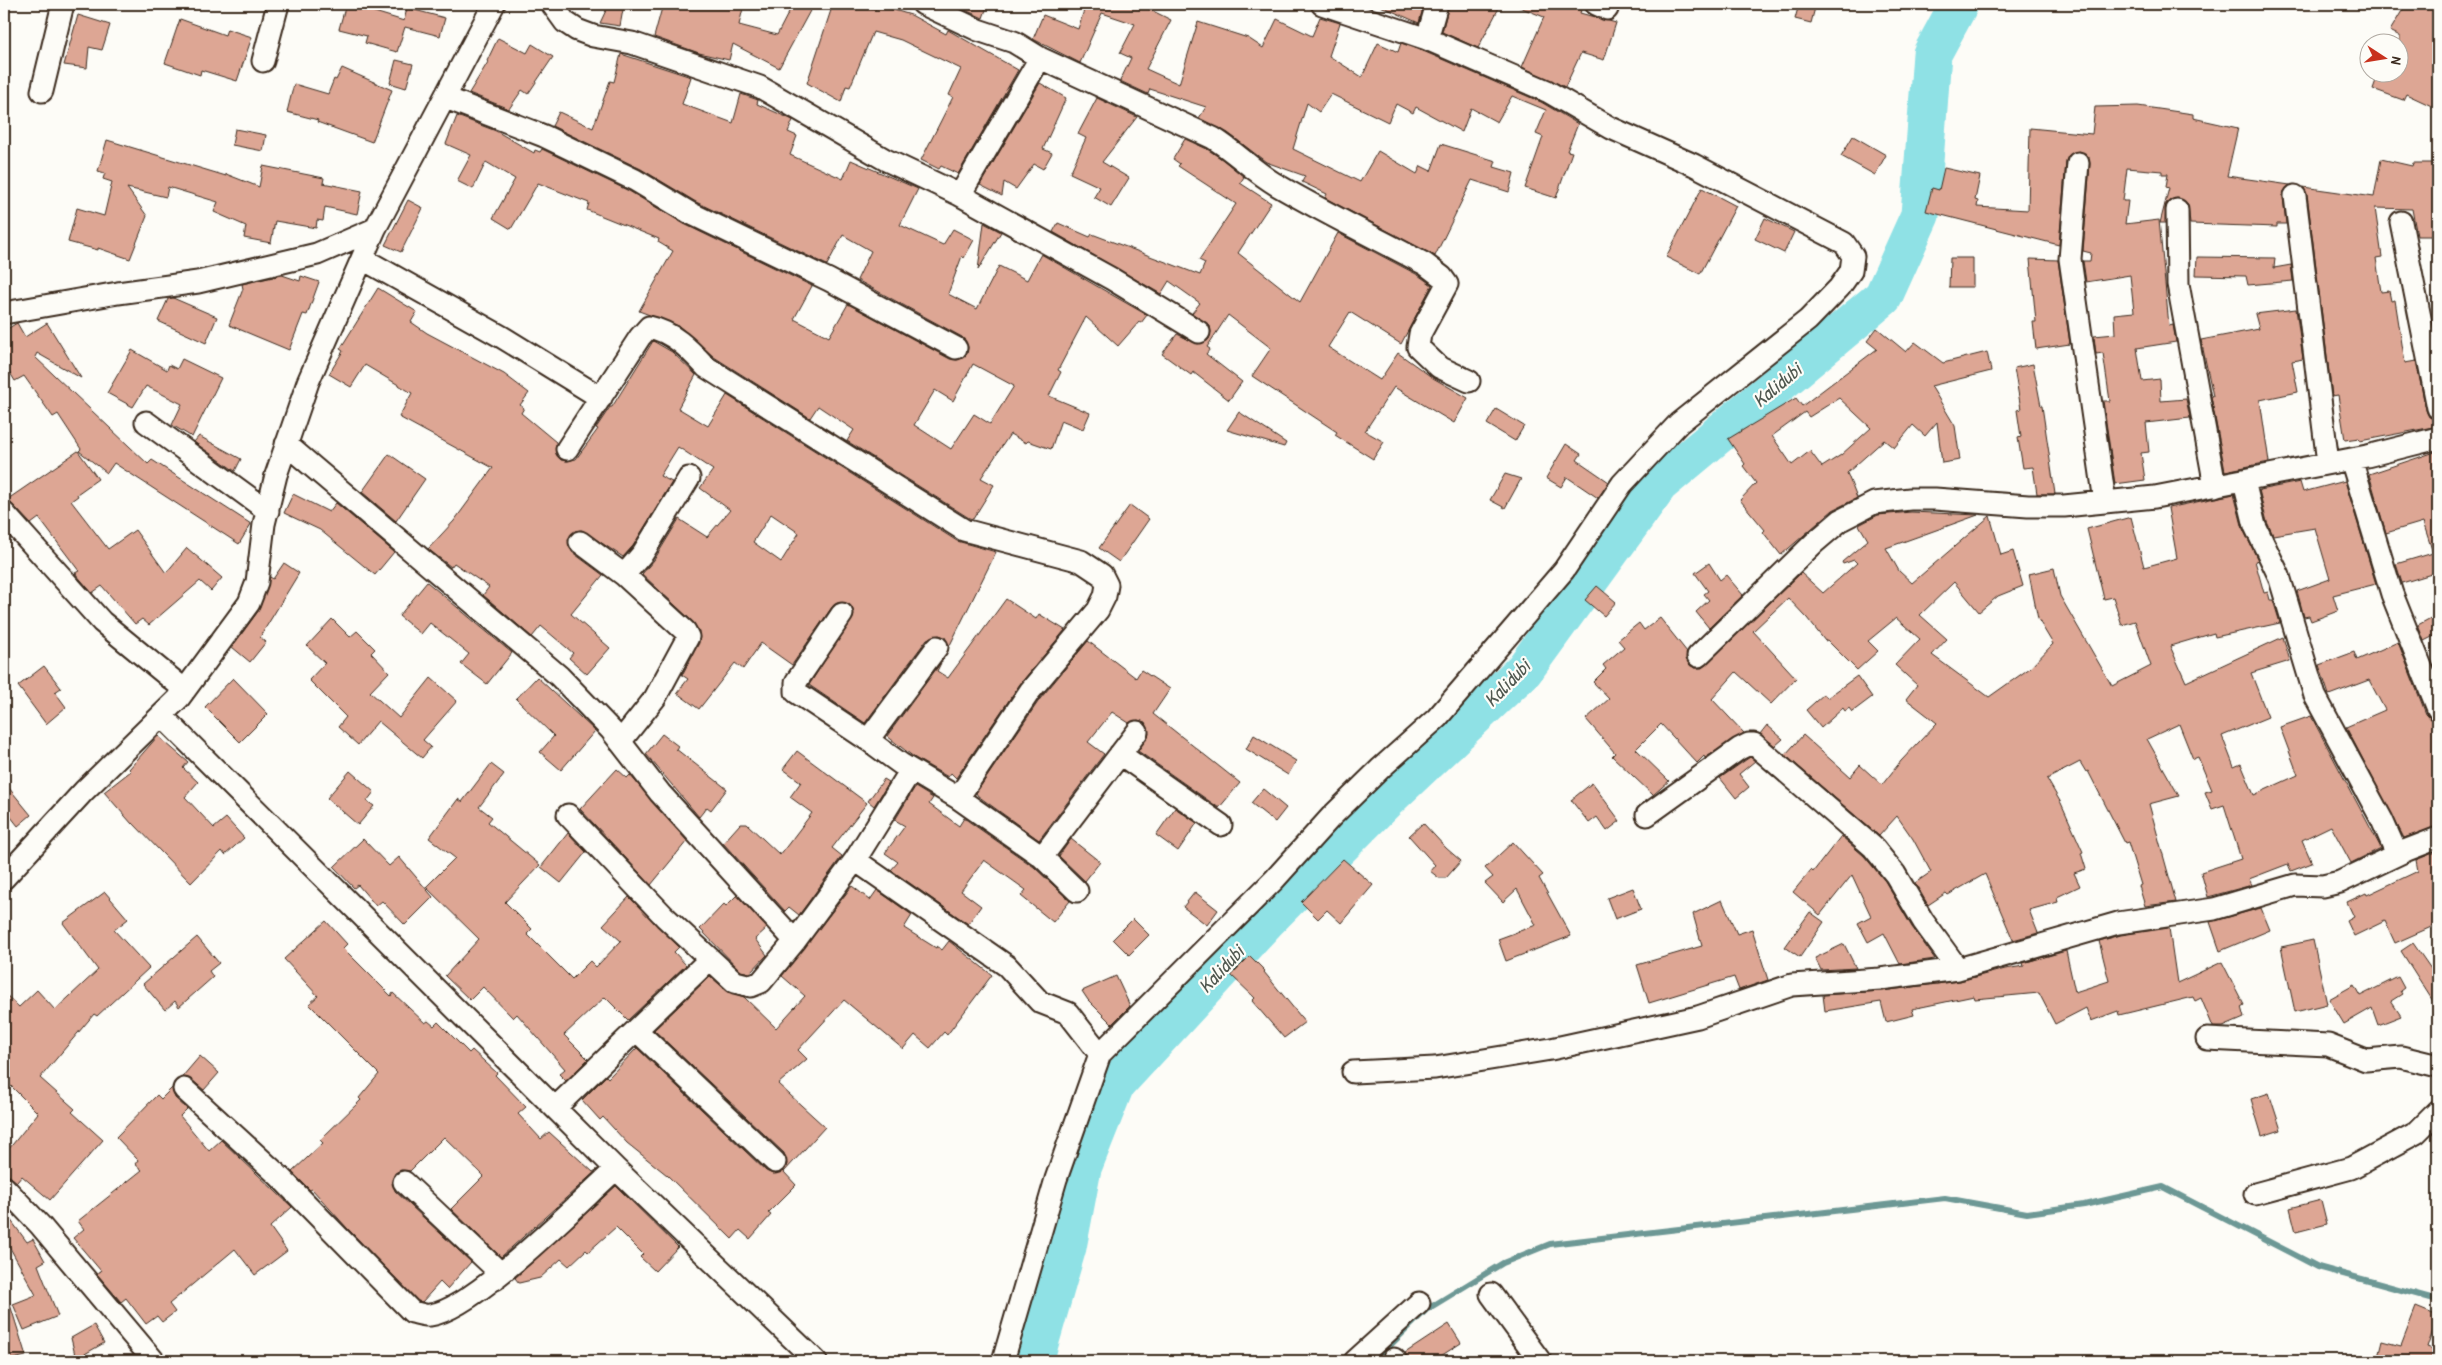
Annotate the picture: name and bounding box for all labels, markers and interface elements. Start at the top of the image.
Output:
north arrow [2360,32,2410,82]
text: N [2387,55,2407,67]
water label: Kalidubi [1746,354,1809,413]
water label: Kalidubi [1477,651,1538,712]
water label: Kalidubi [1191,937,1252,999]

